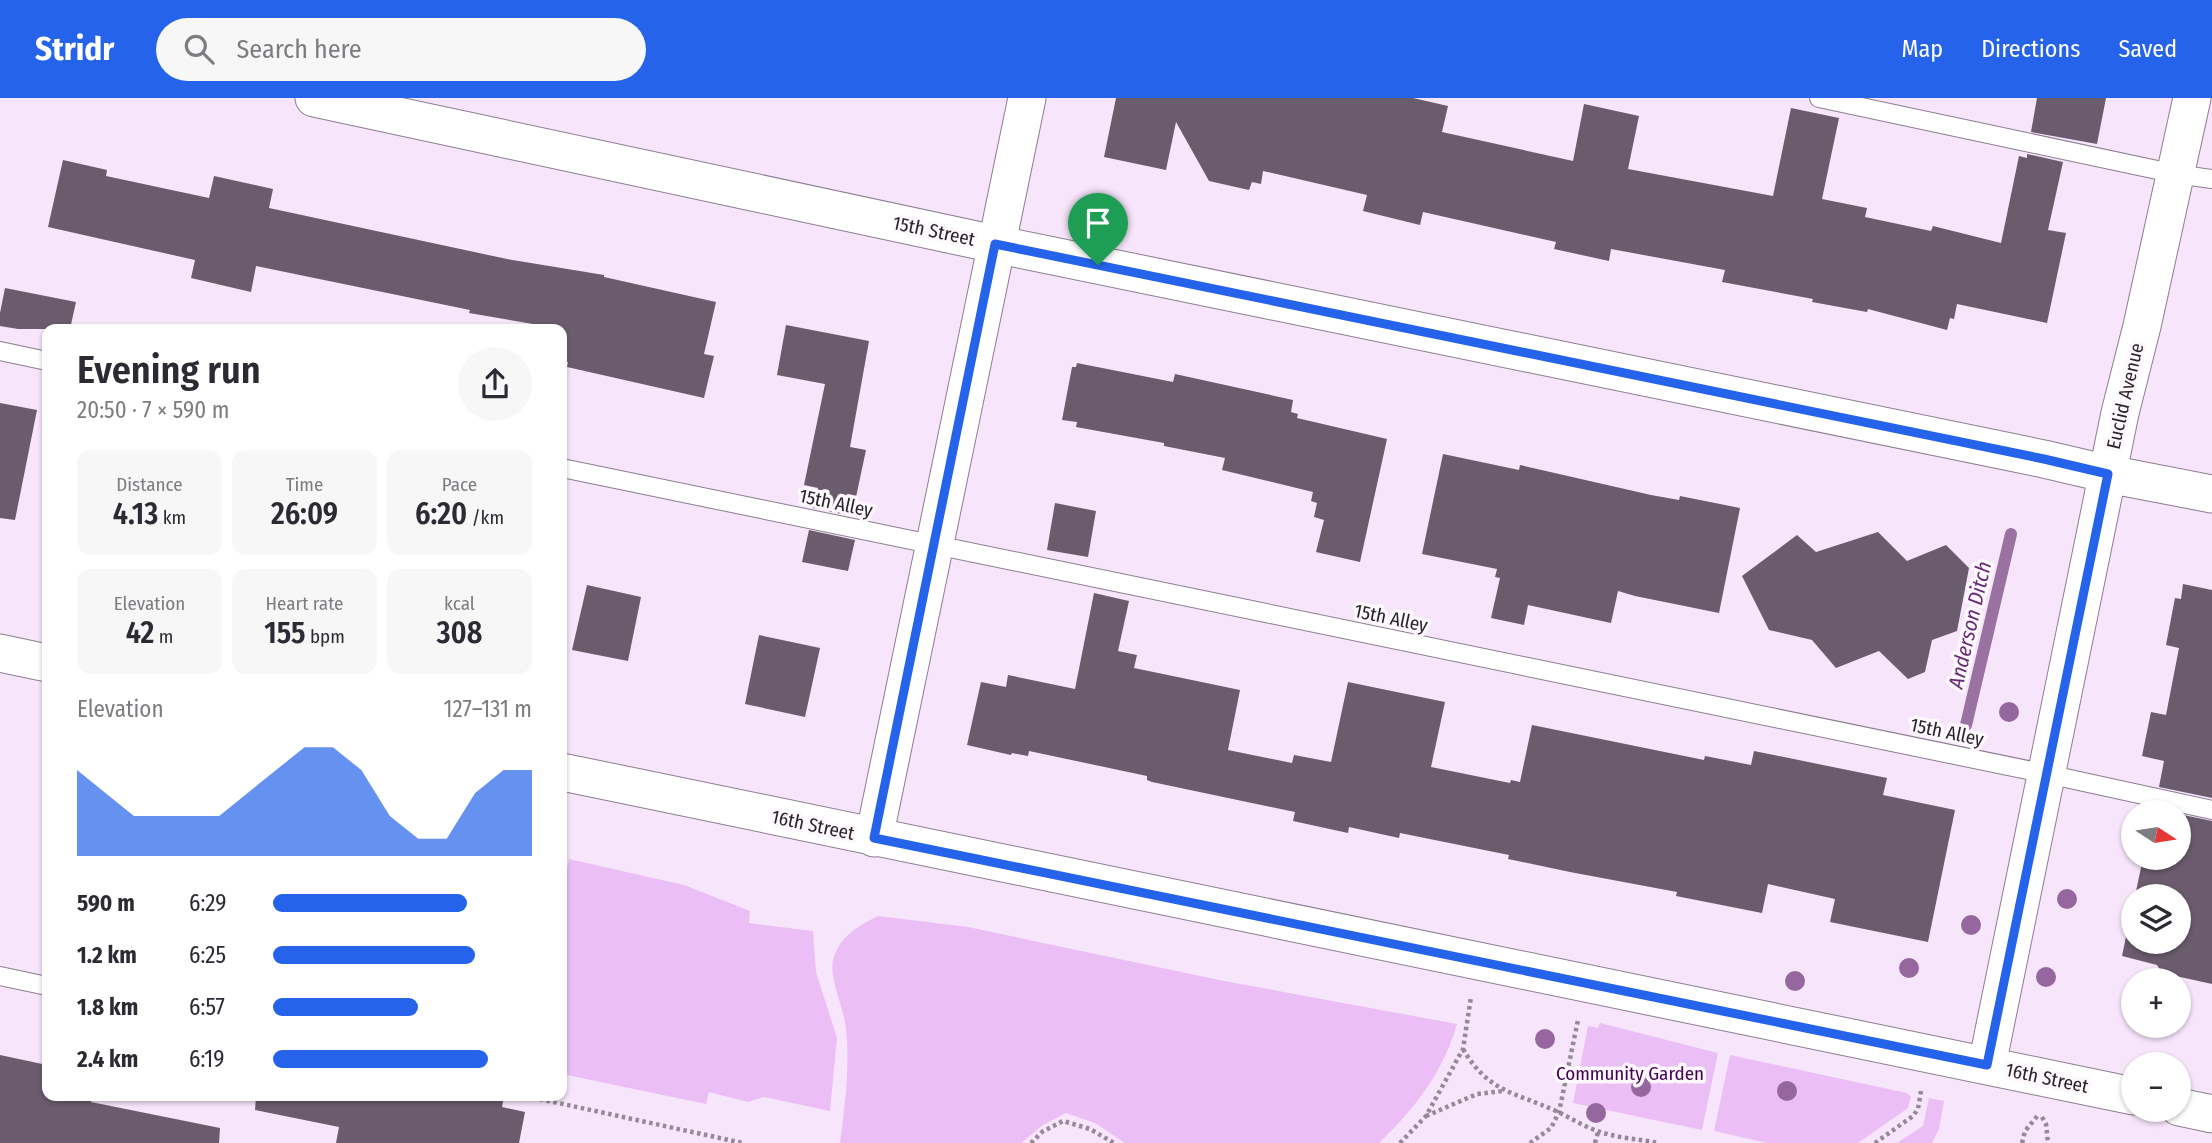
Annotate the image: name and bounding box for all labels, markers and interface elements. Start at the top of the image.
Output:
search box [156,18,646,81]
text: Stridr [35,29,114,69]
icon: search [180,30,218,68]
text: Search here [236,34,362,65]
text: Map [1902,35,1943,63]
text: Directions [1981,35,2080,63]
text: Saved [2118,35,2177,63]
pin [1068,193,1128,265]
icon: arrive [1079,204,1117,242]
street label: 15th Street [891,211,978,251]
street label: Euclid Avenue [2102,341,2148,451]
text: Evening run [77,347,261,393]
button: share [458,347,532,421]
text: 20:50 · 7 × 590 m [77,396,229,424]
text: Distance [116,473,183,496]
text: Time [286,473,323,496]
text: Pace [442,473,477,496]
street label: 15th Alley [797,484,875,522]
text: 4.13 [113,496,158,532]
text: 26:09 [271,496,338,532]
text: 6:20 [415,496,467,532]
text: km [158,506,186,529]
text: /km [467,506,504,529]
water label: Anderson Ditch [1943,559,1997,692]
text: Elevation [114,592,185,615]
text: Heart rate [265,592,344,615]
text: kcal [444,592,475,615]
street label: 15th Alley [1352,599,1430,637]
text: 42 [126,615,154,651]
text: 155 [264,615,306,651]
text: 308 [437,615,482,651]
text: m [154,625,173,648]
text: bpm [306,625,345,648]
text: Elevation [77,695,164,723]
text: 127–131 m [444,695,532,723]
street label: 15th Alley [1908,713,1986,751]
north arrow [2121,800,2191,870]
map controls [2121,800,2191,1122]
street label: 16th Street [769,805,857,845]
button: layers [2121,884,2191,954]
text: 590 m [77,889,135,917]
text: 6:29 [189,889,226,917]
text: 1.2 km [77,941,137,969]
text: 6:25 [189,941,226,969]
button: + [2121,968,2191,1038]
text: 1.8 km [77,993,138,1021]
text: 6:57 [189,993,225,1021]
text: 2.4 km [77,1045,138,1073]
text: 6:19 [189,1045,225,1073]
button: − [2121,1052,2191,1122]
street label: 16th Street [2003,1058,2091,1098]
park label: Community Garden [1556,1062,1704,1085]

